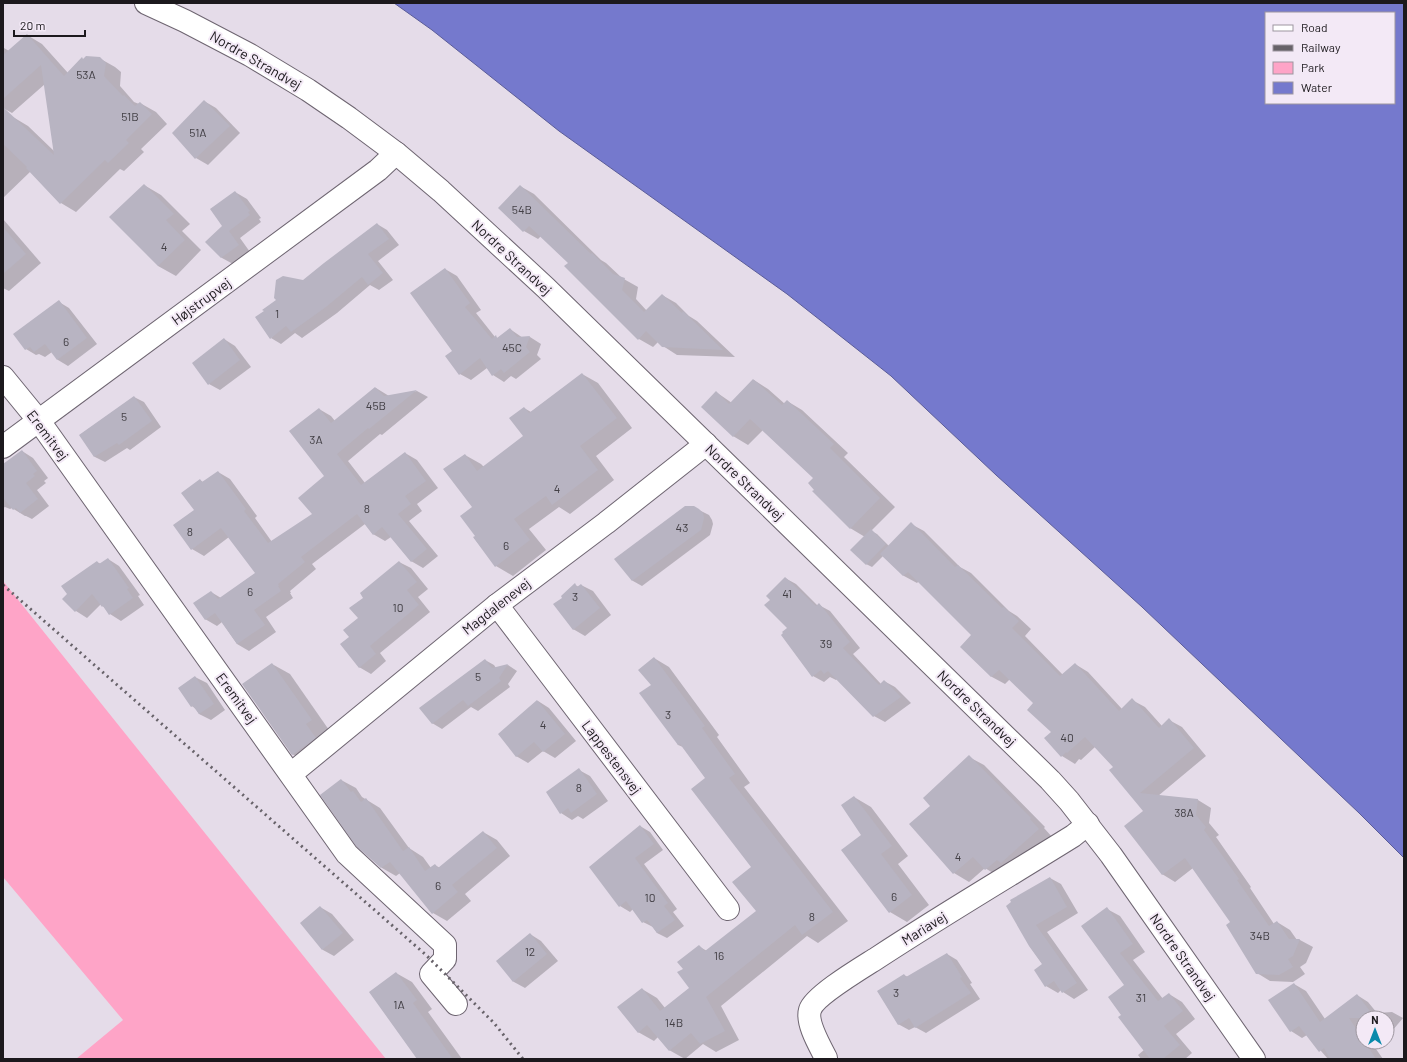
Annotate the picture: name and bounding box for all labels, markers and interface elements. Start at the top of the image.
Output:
scale bar [14,12,85,38]
legend [1265,12,1395,104]
text: 20 m [20,18,46,32]
text: Road [1301,20,1328,34]
street label: Nordre Strandvej [207,27,305,93]
text: Railway [1301,40,1341,54]
text: Park [1301,60,1325,74]
house number: 53A [76,67,96,81]
text: Water [1301,80,1333,94]
house number: 51B [121,109,139,123]
house number: 51A [189,125,207,139]
house number: 54B [512,202,532,216]
street label: Nordre Strandvej [469,216,555,298]
house number: 4 [161,239,167,253]
street label: Højstrupvej [168,274,234,328]
house number: 1 [275,306,279,320]
house number: 6 [63,334,69,348]
house number: 45C [502,340,522,354]
house number: 45B [366,398,386,412]
street label: Eremitvej [24,407,72,463]
house number: 5 [121,409,127,423]
house number: 3A [309,432,323,446]
street label: Nordre Strandvej [702,440,788,524]
house number: 4 [554,481,560,495]
house number: 8 [364,501,370,515]
house number: 43 [676,520,688,534]
house number: 8 [187,524,193,538]
house number: 6 [503,538,509,552]
street label: Magdalenevej [458,574,534,638]
house number: 6 [247,584,253,598]
house number: 41 [782,586,792,600]
house number: 3 [572,589,578,603]
house number: 10 [393,600,403,614]
house number: 39 [820,636,832,650]
street label: Nordre Strandvej [934,666,1020,750]
street label: Eremitvej [213,669,261,727]
house number: 5 [475,669,481,683]
house number: 3 [665,707,671,721]
house number: 4 [540,717,546,731]
street label: Lappestensvej [579,717,645,797]
house number: 40 [1060,730,1074,744]
house number: 8 [576,780,582,794]
house number: 38A [1174,805,1194,819]
house number: 4 [955,849,961,863]
house number: 6 [435,878,441,892]
house number: 6 [891,889,897,903]
house number: 10 [645,890,655,904]
street label: Mariavej [898,907,950,949]
house number: 8 [809,909,815,923]
street label: Nordre Strandvej [1147,910,1219,1004]
house number: 34B [1250,928,1270,942]
house number: 12 [525,944,535,958]
house number: 16 [714,948,724,962]
house number: 3 [893,985,899,999]
house number: 31 [1136,990,1146,1004]
house number: 1A [393,997,405,1011]
north arrow [1355,1010,1395,1050]
text: N [1371,1013,1379,1026]
house number: 14B [665,1015,683,1029]

